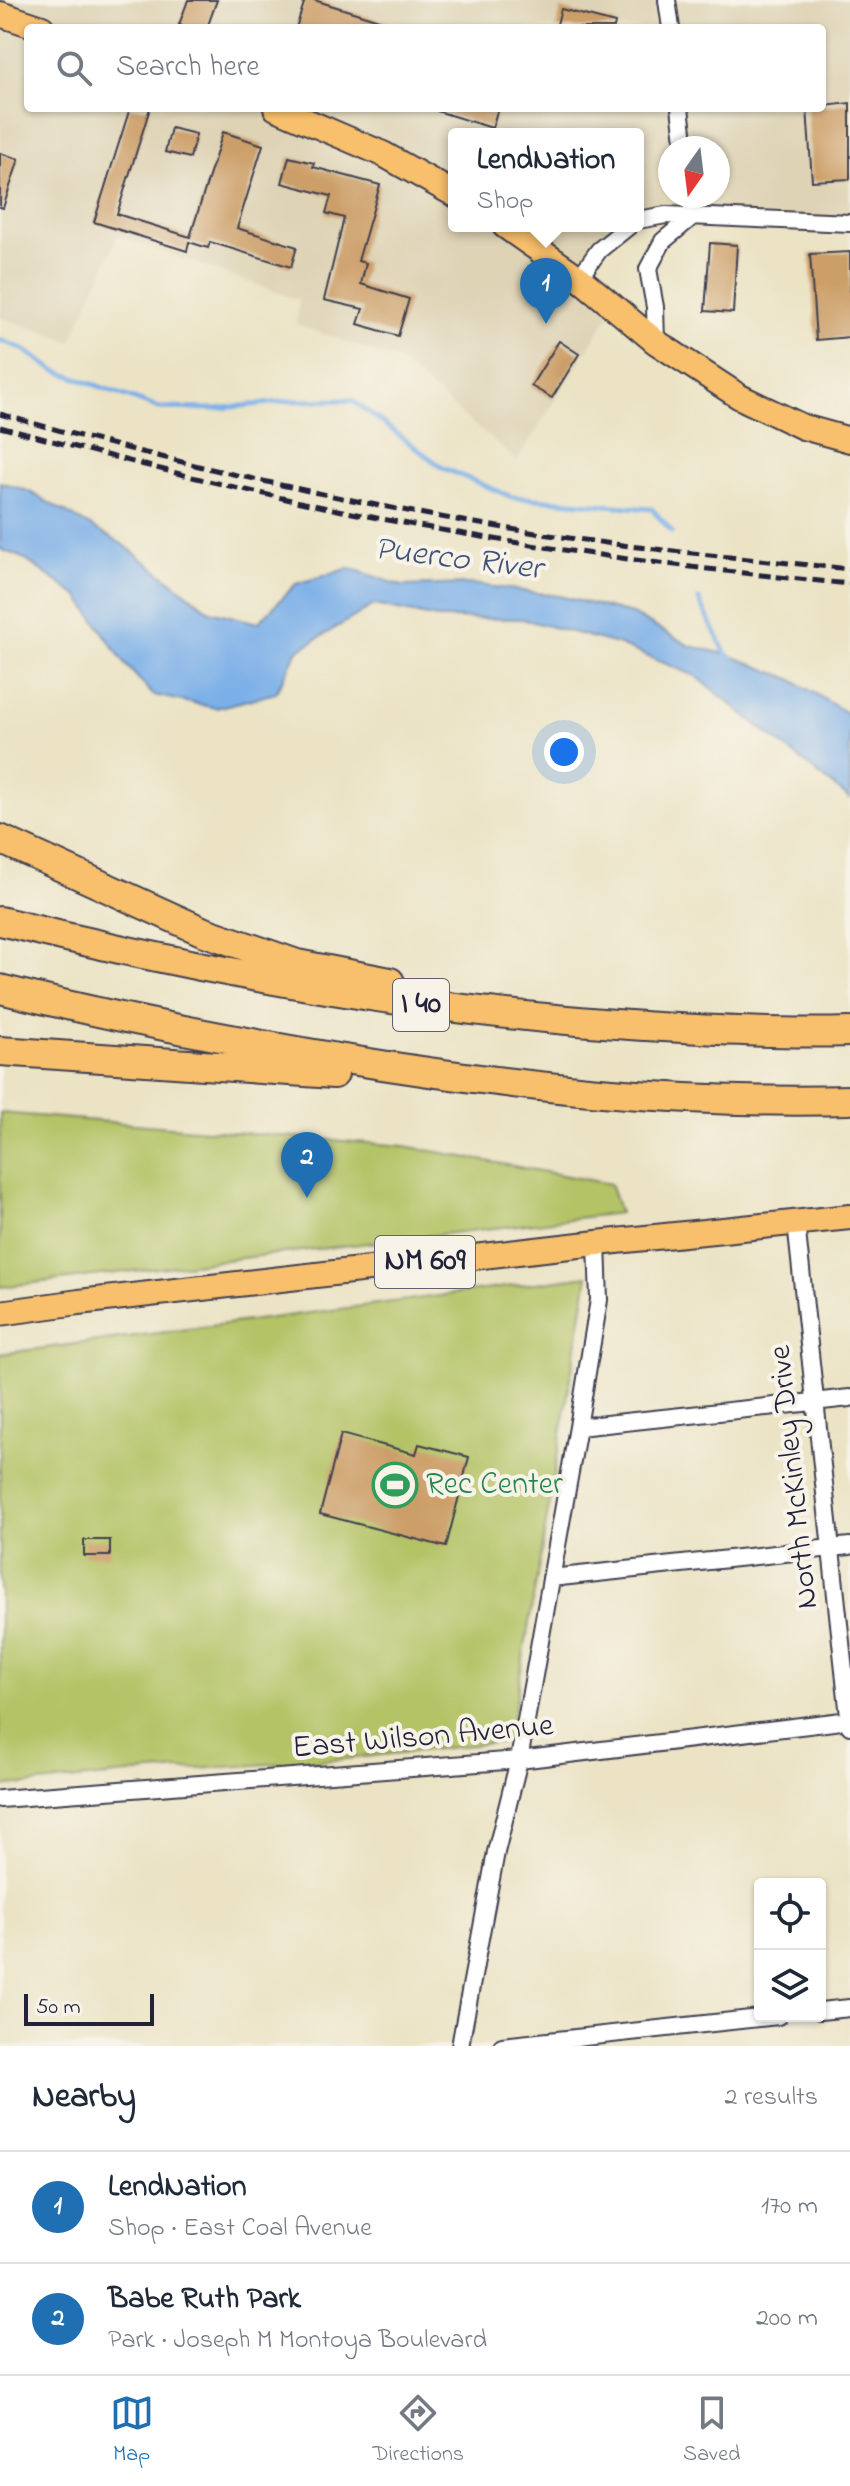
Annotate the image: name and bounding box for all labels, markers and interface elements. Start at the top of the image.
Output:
search box [24,24,826,112]
icon: search [52,46,96,90]
text: Search here [116,46,260,90]
popup [448,128,644,232]
north arrow [658,136,730,208]
text: LendNation [477,139,615,183]
text: Shop [477,183,533,221]
pin: 1 [520,258,572,324]
water label: Puerco River [371,525,549,596]
your location [544,732,584,772]
road number: I 40 [393,979,449,1031]
pin: 2 [281,1132,333,1198]
road number: NM 609 [375,1236,475,1288]
street label: North McKinley Drive [758,1342,832,1611]
sports icon: Rec Center [371,1461,419,1509]
place label: Rec Center [426,1462,563,1509]
street label: East Wilson Avenue [291,1703,556,1773]
map controls [754,1878,826,2022]
button: locate [754,1878,826,1950]
button: layers [754,1950,826,2022]
scale bar [24,1990,154,2026]
text: 50 m [36,1992,81,2024]
text: Nearby [32,2073,136,2123]
text: 2 results [725,2079,818,2117]
text: LendNation [108,2166,247,2210]
text: 1 [54,2188,62,2226]
text: 170 m [761,2188,818,2226]
text: Shop · East Coal Avenue [108,2210,372,2248]
text: Babe Ruth Park [108,2278,301,2322]
text: 2 [52,2300,64,2338]
text: 200 m [756,2300,818,2338]
text: Park · Joseph M Montoya Boulevard [108,2322,487,2360]
tab: Map [110,2391,154,2471]
tab: Directions [373,2391,464,2471]
tab: Saved [683,2391,740,2471]

